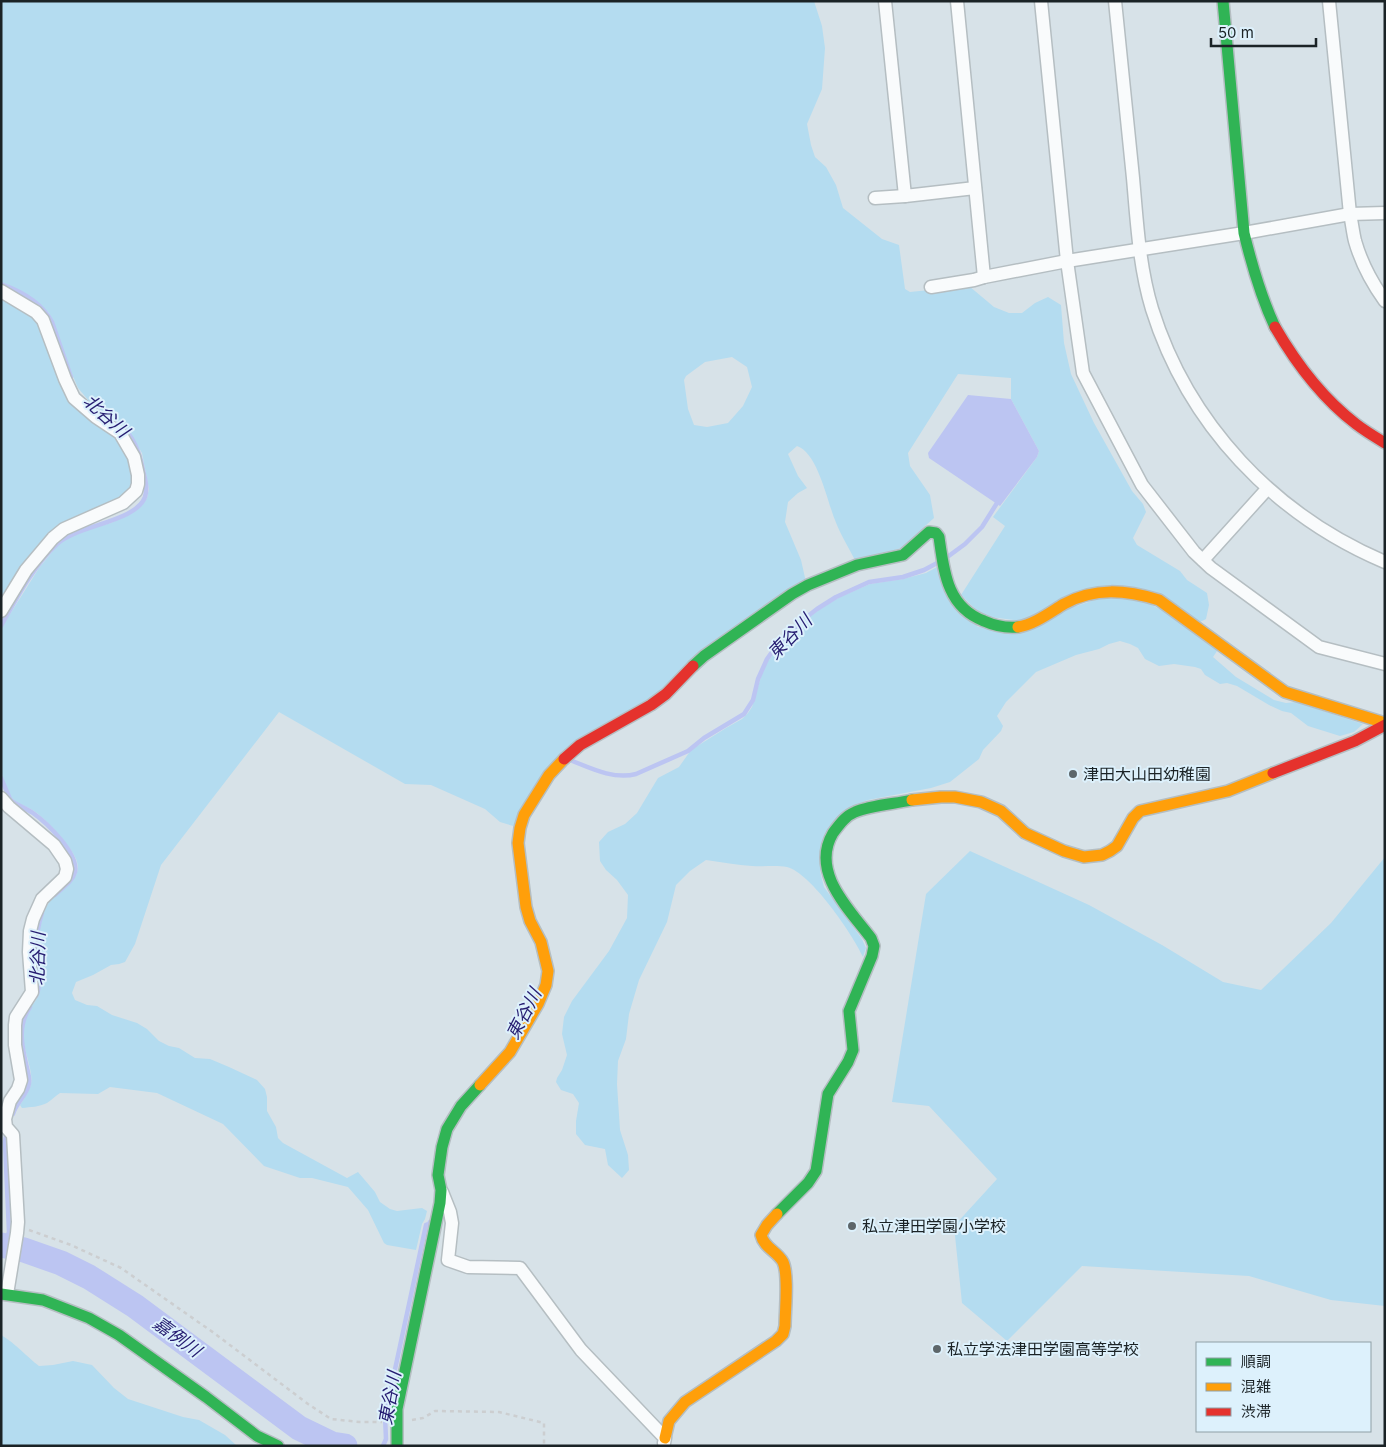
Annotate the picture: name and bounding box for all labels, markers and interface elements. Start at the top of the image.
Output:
scale bar [1211,15,1316,47]
text: 50 m [1218,23,1254,42]
water label: 北谷川 [79,390,135,443]
water label: 東谷川 [763,608,817,663]
place label: 津田大山田幼稚園 [1083,764,1211,784]
marker: 津田大山田幼稚園 [1067,768,1079,780]
water label: 北谷川 [27,930,49,986]
water label: 東谷川 [502,983,546,1043]
place label: 私立津田学園小学校 [862,1216,1006,1236]
marker: 私立津田学園小学校 [846,1220,858,1232]
water label: 嘉例川 [149,1312,207,1362]
place label: 私立学法津田学園高等学校 [947,1339,1139,1359]
legend [1196,1342,1371,1432]
marker: 私立学法津田学園高等学校 [931,1343,943,1355]
text: 順調 [1241,1352,1271,1371]
water label: 東谷川 [374,1368,405,1426]
text: 混雑 [1241,1377,1271,1396]
text: 渋滞 [1241,1402,1271,1421]

